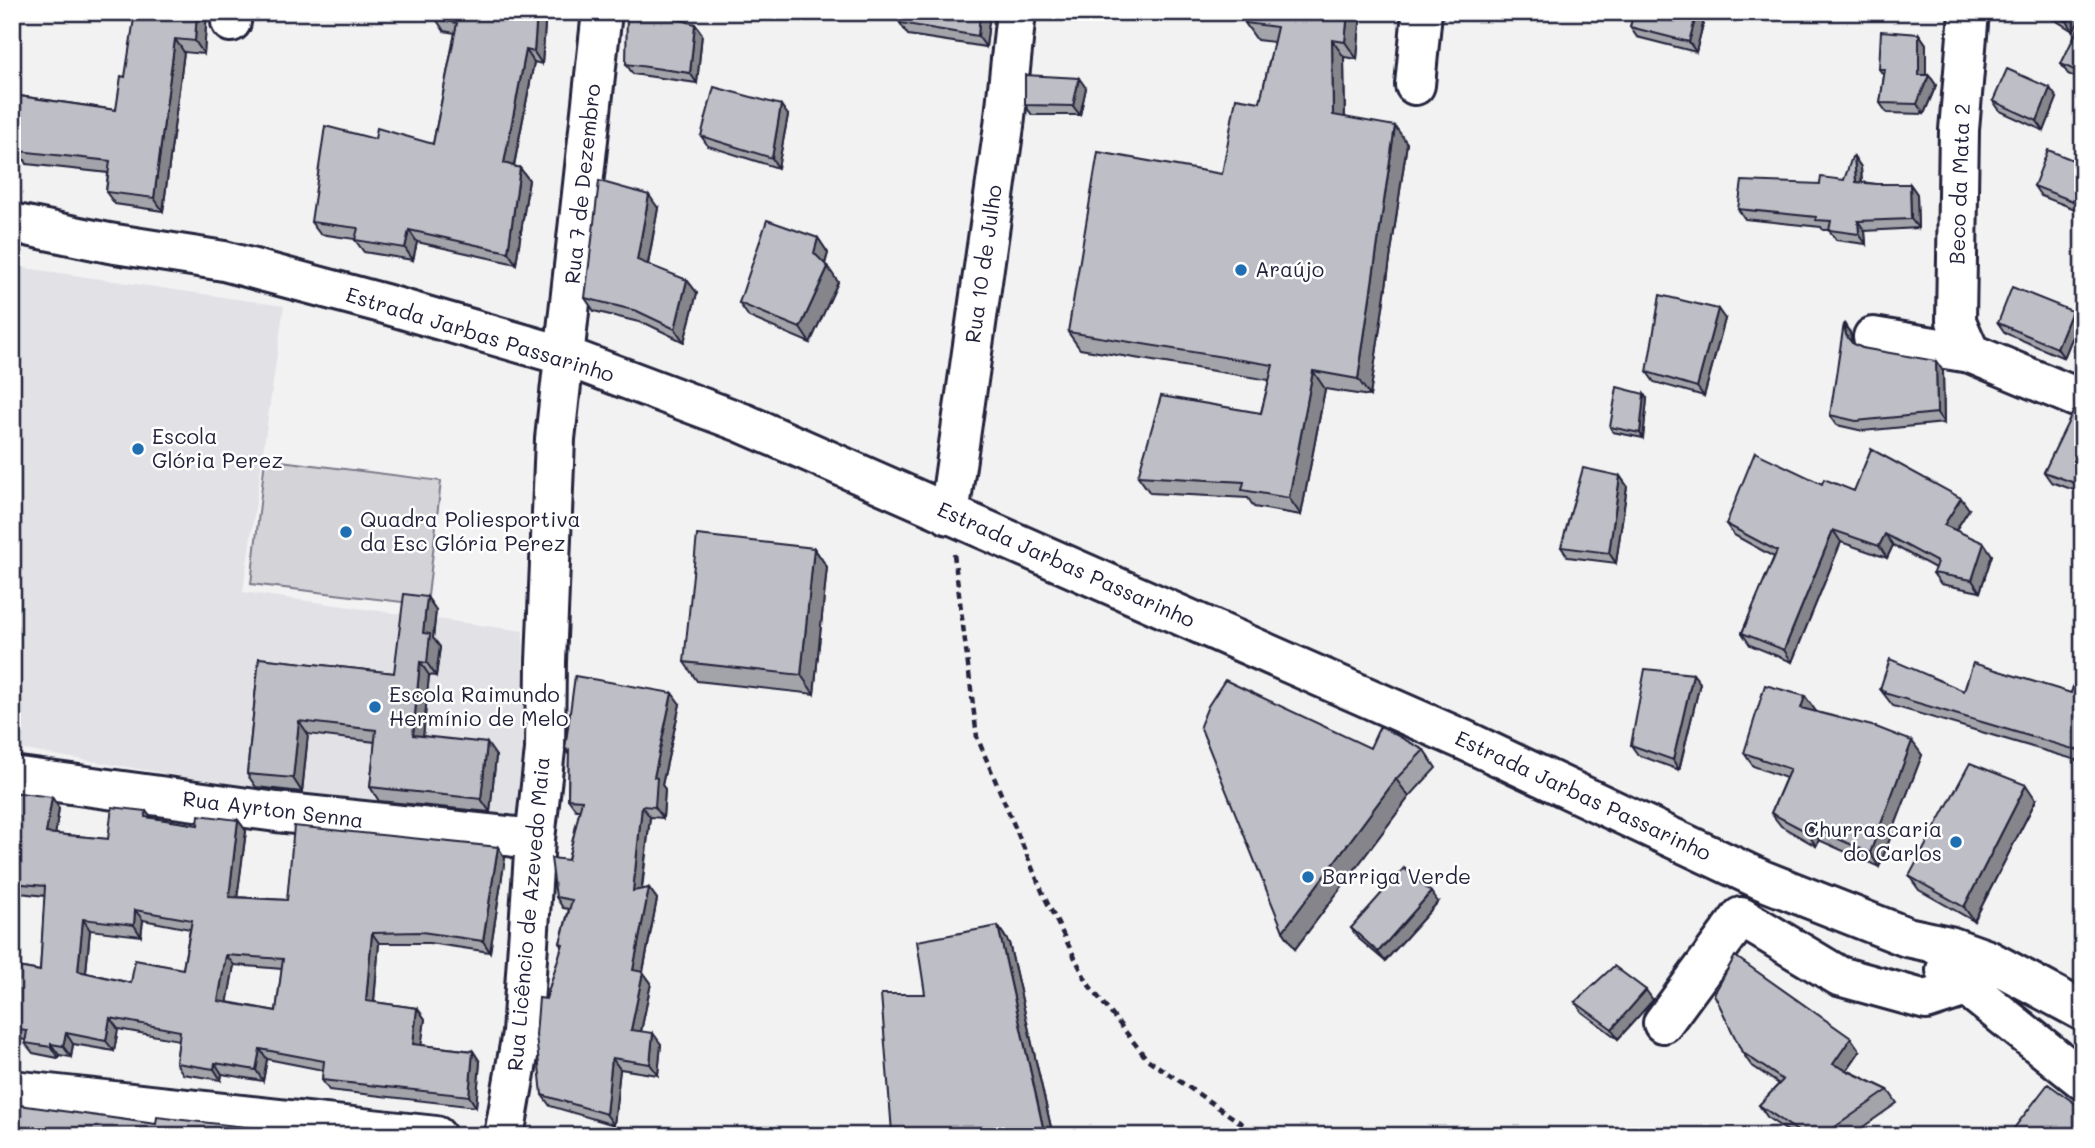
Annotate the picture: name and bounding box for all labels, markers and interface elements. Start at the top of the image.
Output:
street label: Rua 7 de Dezembro [558,82,605,285]
street label: Beco da Mata 2 [1942,103,1975,265]
street label: Rua 10 de Julho [958,183,1007,345]
place label: Araújo [1255,255,1324,282]
marker: Araújo [1233,262,1249,278]
street label: Estrada Jarbas Passarinho [343,280,618,387]
place label: Escola Glória Perez [152,422,283,473]
marker: Escola Glória Perez [130,441,146,457]
street label: Estrada Jarbas Passarinho [934,495,1200,633]
place label: Quadra Poliesportiva da Esc Glória Perez [360,505,581,556]
marker: Quadra Poliesportiva da Esc Glória Perez [338,524,354,540]
place label: Escola Raimundo Hermínio de Melo [389,680,569,731]
marker: Escola Raimundo Hermínio de Melo [367,699,383,715]
street label: Estrada Jarbas Passarinho [1451,723,1716,866]
street label: Rua Licêncio de Azevedo Maia [500,756,555,1072]
street label: Rua Ayrton Senna [181,784,365,833]
place label: Churrascaria do Carlos [1804,815,1942,866]
marker: Churrascaria do Carlos [1948,834,1964,850]
place label: Barriga Verde [1322,862,1471,889]
marker: Barriga Verde [1300,869,1316,885]

